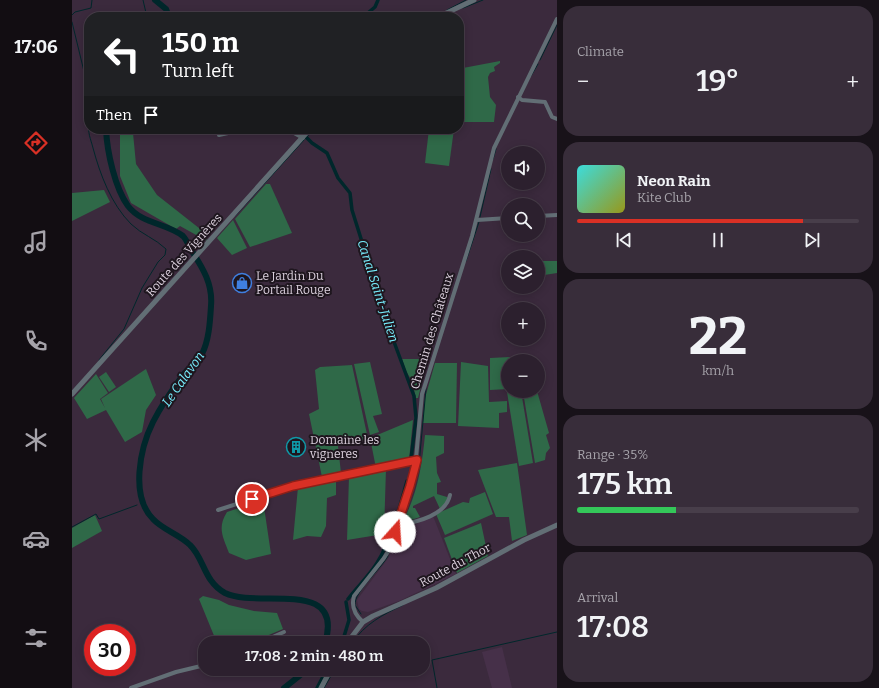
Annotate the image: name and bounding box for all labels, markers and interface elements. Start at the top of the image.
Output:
text: 150 m [162,26,239,59]
icon: left [96,28,148,80]
text: 17:06 [14,36,58,58]
text: Climate [577,44,624,59]
text: Turn left [162,60,234,82]
text: 19° [696,63,739,99]
text: − [577,68,589,95]
text: + [846,68,859,95]
icon: arrive [140,104,162,126]
text: Then [96,106,132,124]
icon: directions [22,129,50,157]
map controls [501,146,545,398]
button: sound [501,146,545,190]
text: Neon Rain [637,172,710,190]
text: Kite Club [637,190,691,205]
button: search [501,198,545,242]
street label: Route des Vignères [143,211,225,299]
icon: music [22,228,50,256]
icon: previous [613,229,635,251]
icon: pause [707,229,729,251]
icon: next [801,229,823,251]
water label: Canal Saint-Julien [354,238,402,344]
button: layers [501,250,545,294]
place label: Le Jardin Du Portail Rouge [256,269,330,297]
street label: Chemin des Châteaux [408,271,456,391]
shop icon: Le Jardin Du Portail Rouge [231,272,253,294]
button: + [501,302,545,346]
text: 22 [689,305,747,368]
icon: phone [22,327,50,355]
water label: Le Calavon [159,349,207,409]
button: − [501,354,545,398]
text: km/h [702,363,734,378]
icon: climate [22,426,50,454]
place label: Domaine les vigneres [309,433,380,461]
building icon: Domaine les vigneres [285,436,307,458]
text: Range · 35% [577,447,648,462]
text: 175 km [577,466,672,502]
pin [235,482,269,516]
icon: arrive [241,488,263,510]
position arrow [374,511,416,553]
icon: car [22,525,50,553]
street label: Route du Thor [417,540,494,590]
text: Arrival [577,590,618,605]
text: 17:08 [577,609,649,645]
icon: filters [22,624,50,652]
speed limit sign: 30 [84,624,136,676]
text: 17:08 · 2 min · 480 m [245,647,383,665]

